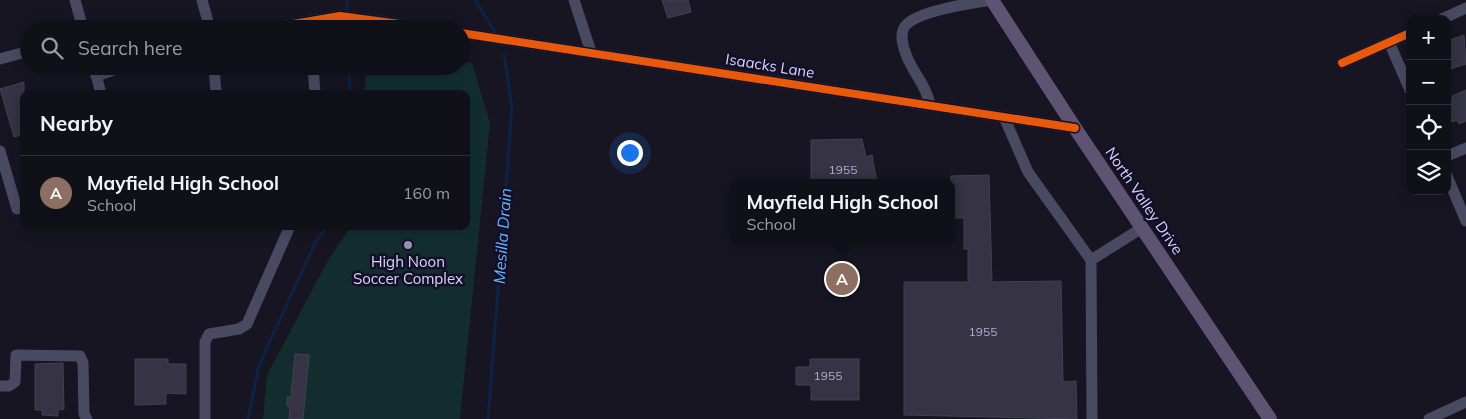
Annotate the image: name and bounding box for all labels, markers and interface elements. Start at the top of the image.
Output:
map controls [1406,15,1451,195]
button: + [1406,15,1451,60]
search box [20,20,470,75]
icon: search [38,34,66,62]
text: Search here [78,36,182,60]
street label: Isaacks Lane [724,49,816,82]
button: − [1406,60,1451,105]
button: locate [1406,105,1451,150]
text: Nearby [40,110,113,136]
your location [617,140,643,166]
street label: North Valley Drive [1101,143,1187,258]
button: layers [1406,150,1451,195]
house number: 1955 [829,162,857,177]
text: Mayfield High School [87,171,279,195]
popup [730,179,955,244]
text: A [50,183,62,203]
text: 160 m [403,183,450,203]
water label: Mesilla Drain [489,187,515,285]
text: Mayfield High School [747,190,938,214]
text: School [87,195,136,215]
text: School [747,214,796,234]
marker: High Noon Soccer Complex [402,239,414,251]
place label: High Noon Soccer Complex [353,252,463,288]
pin: A [826,260,858,298]
house number: 1955 [969,324,997,339]
house number: 1955 [814,368,842,383]

